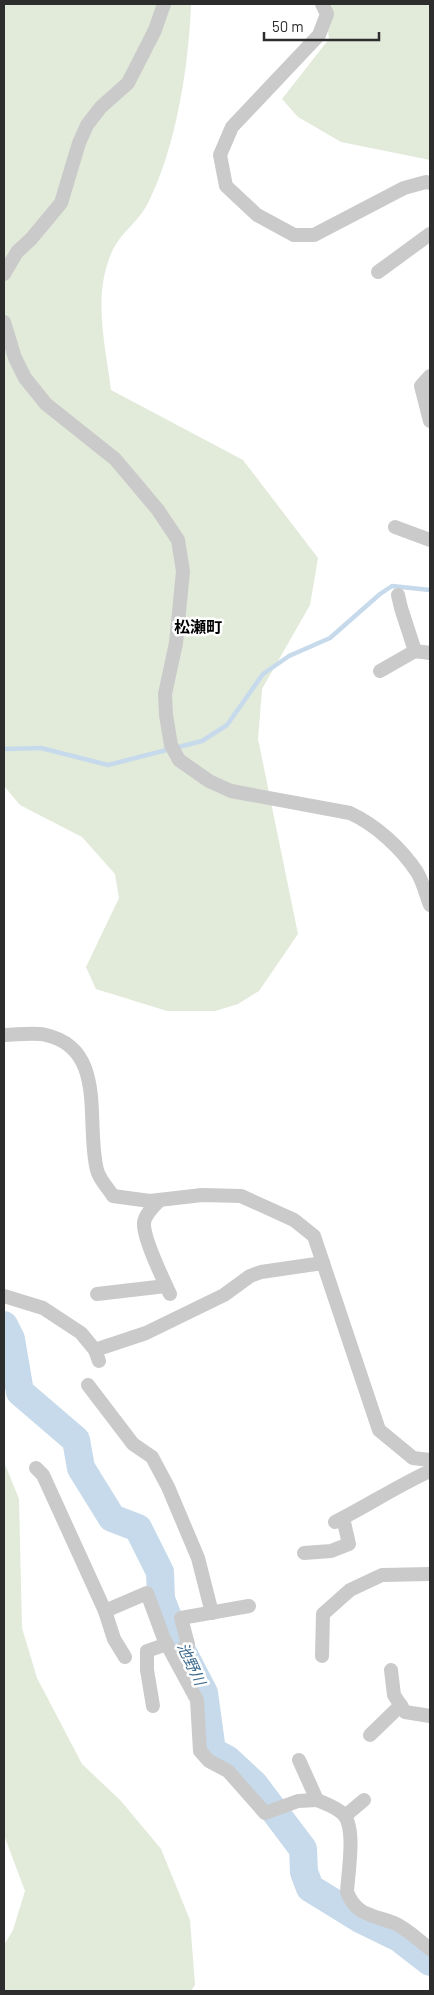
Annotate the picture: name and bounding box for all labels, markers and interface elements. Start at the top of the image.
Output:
scale bar [264,10,379,42]
text: 50 m [272,17,304,35]
district label: 松瀬町 [174,617,222,636]
water label: 池野川 [174,1639,210,1690]

